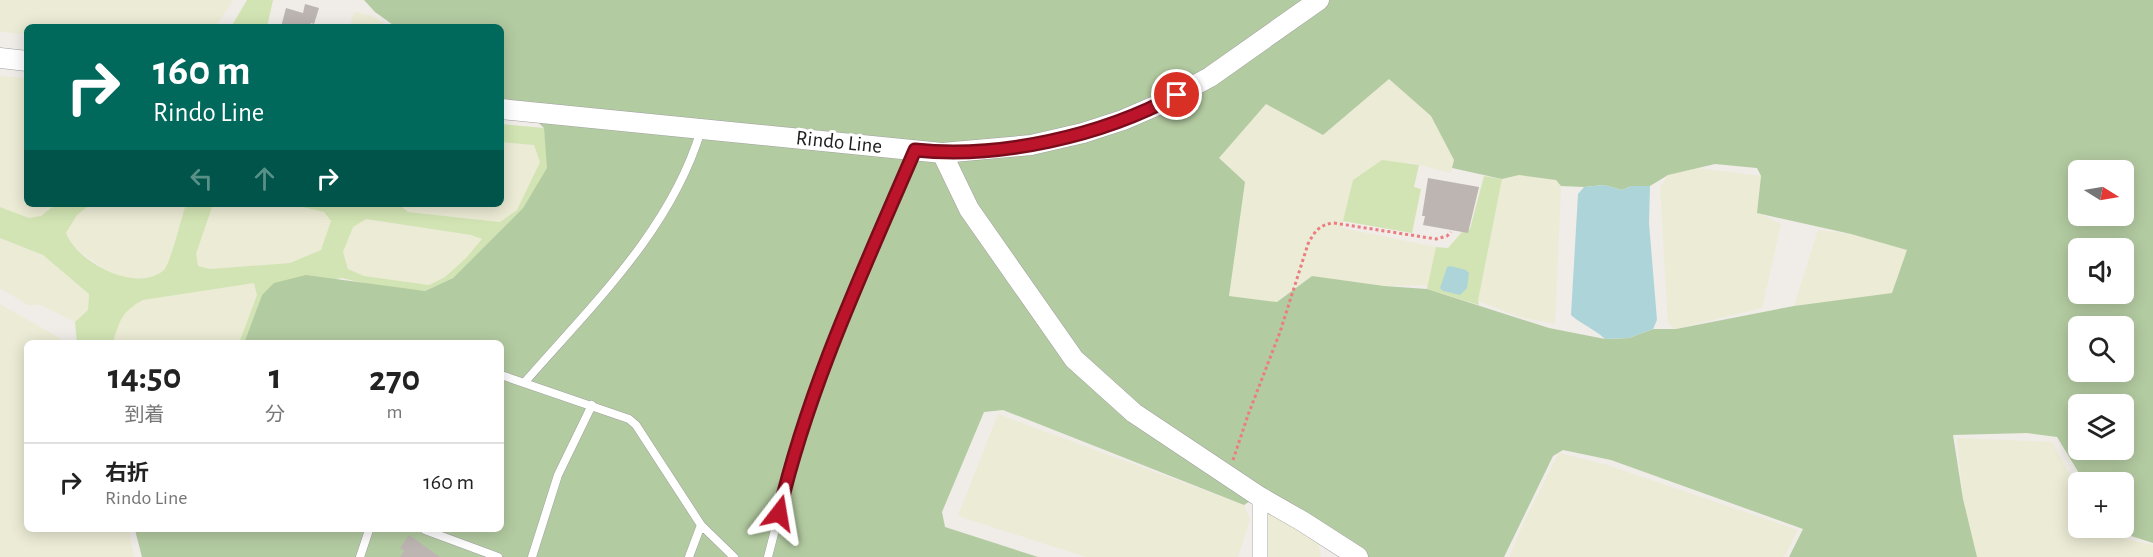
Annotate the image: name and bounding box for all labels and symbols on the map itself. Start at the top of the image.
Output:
pin [1151,69,1202,120]
street label: Rindo Line [795,127,883,157]
north arrow [2068,160,2134,226]
position arrow [747,481,811,545]

